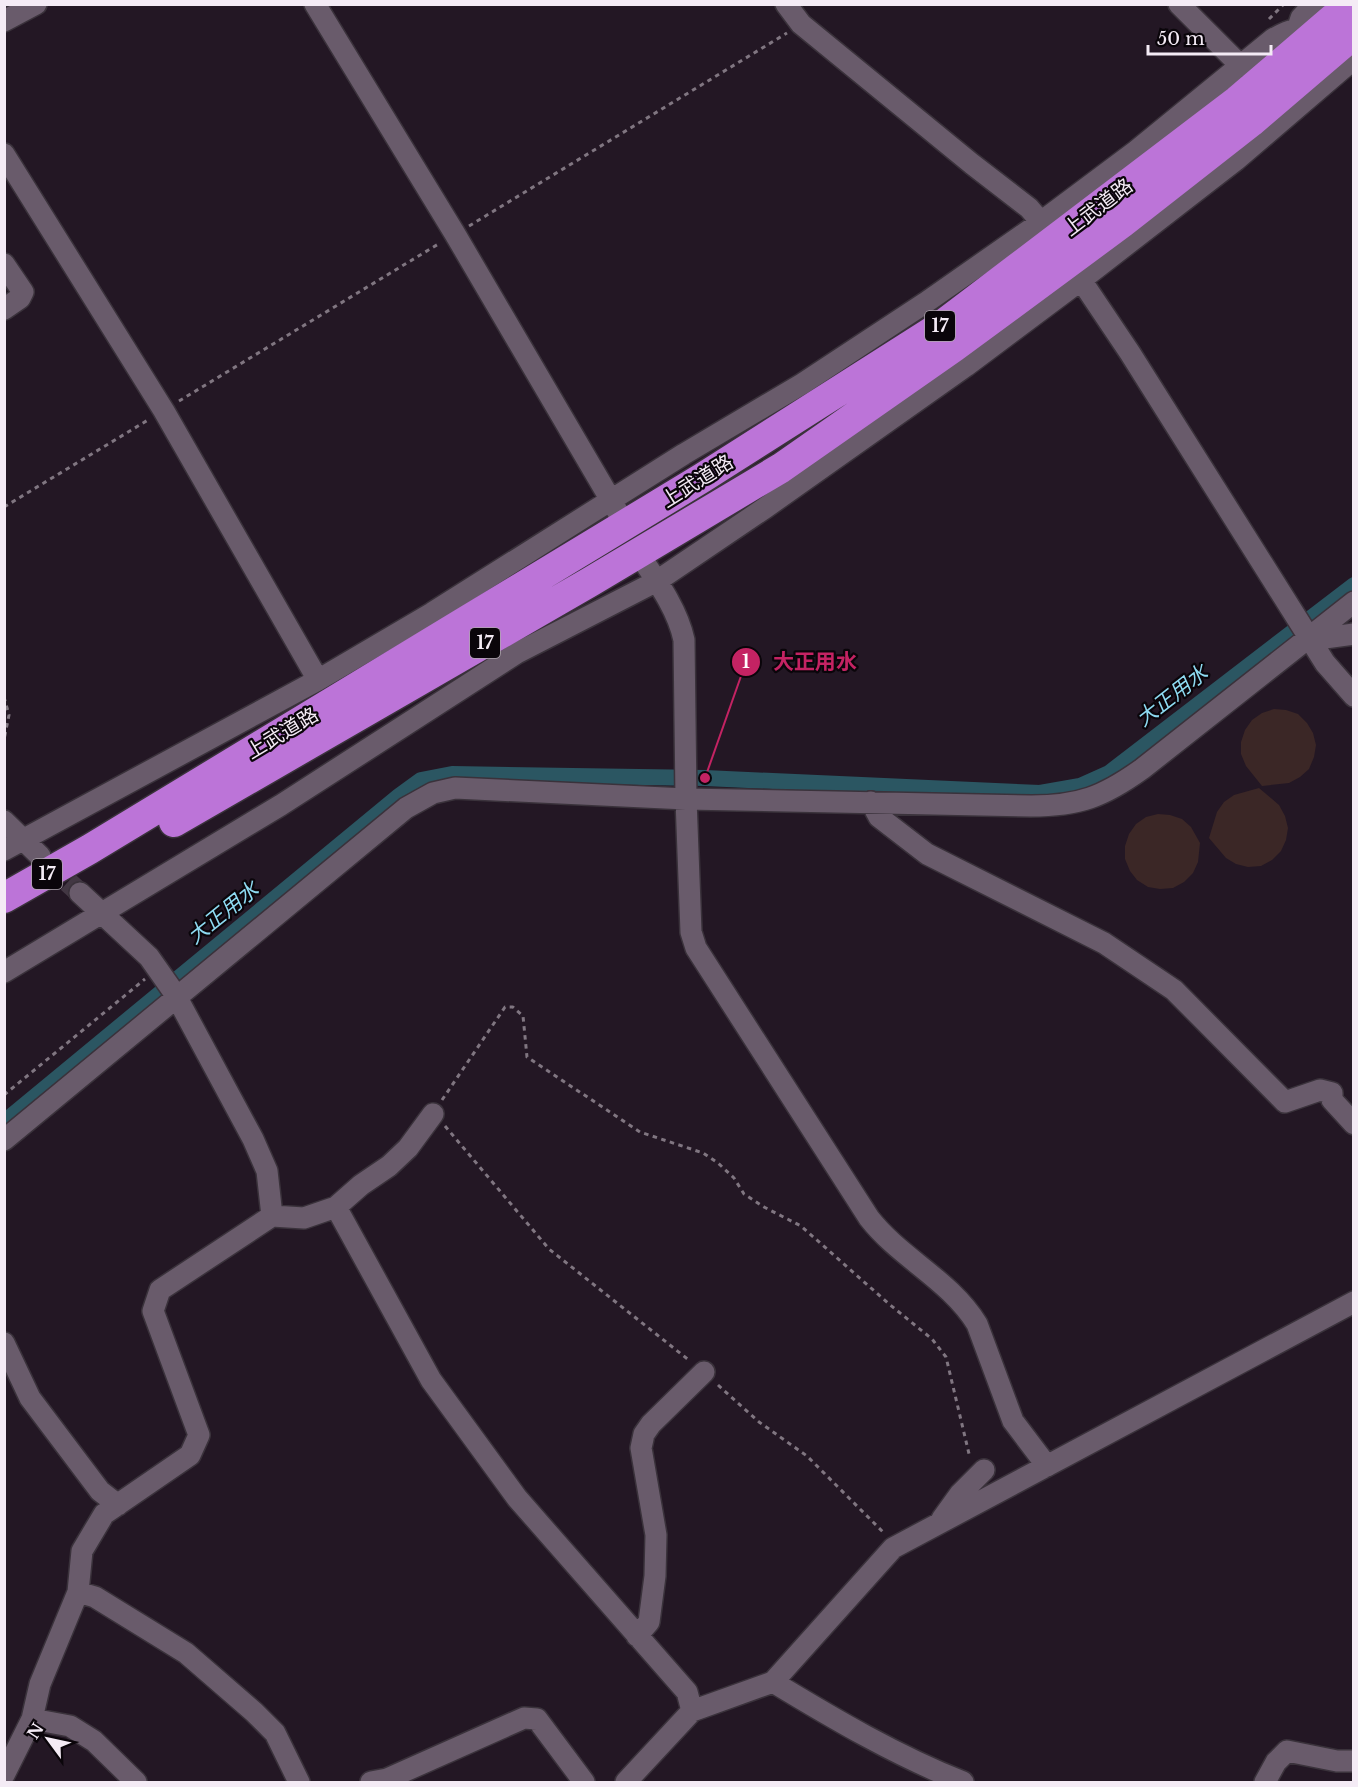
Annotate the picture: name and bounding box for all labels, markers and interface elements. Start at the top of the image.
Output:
scale bar [1148,18,1271,56]
text: 50 m [1157,28,1205,50]
street label: 上武道路 [1059,173,1137,241]
road number: 17 [925,311,955,341]
street label: 上武道路 [657,450,737,512]
road number: 17 [470,628,500,658]
callout: 大正用水 [731,643,869,682]
text: 大正用水 [773,649,857,675]
text: 1 [742,651,750,673]
water label: 大正用水 [1131,659,1215,732]
street label: 上武道路 [242,702,322,764]
road number: 17 [32,859,62,889]
water label: 大正用水 [182,875,265,950]
north arrow [18,1709,78,1769]
text: N [23,1719,48,1743]

